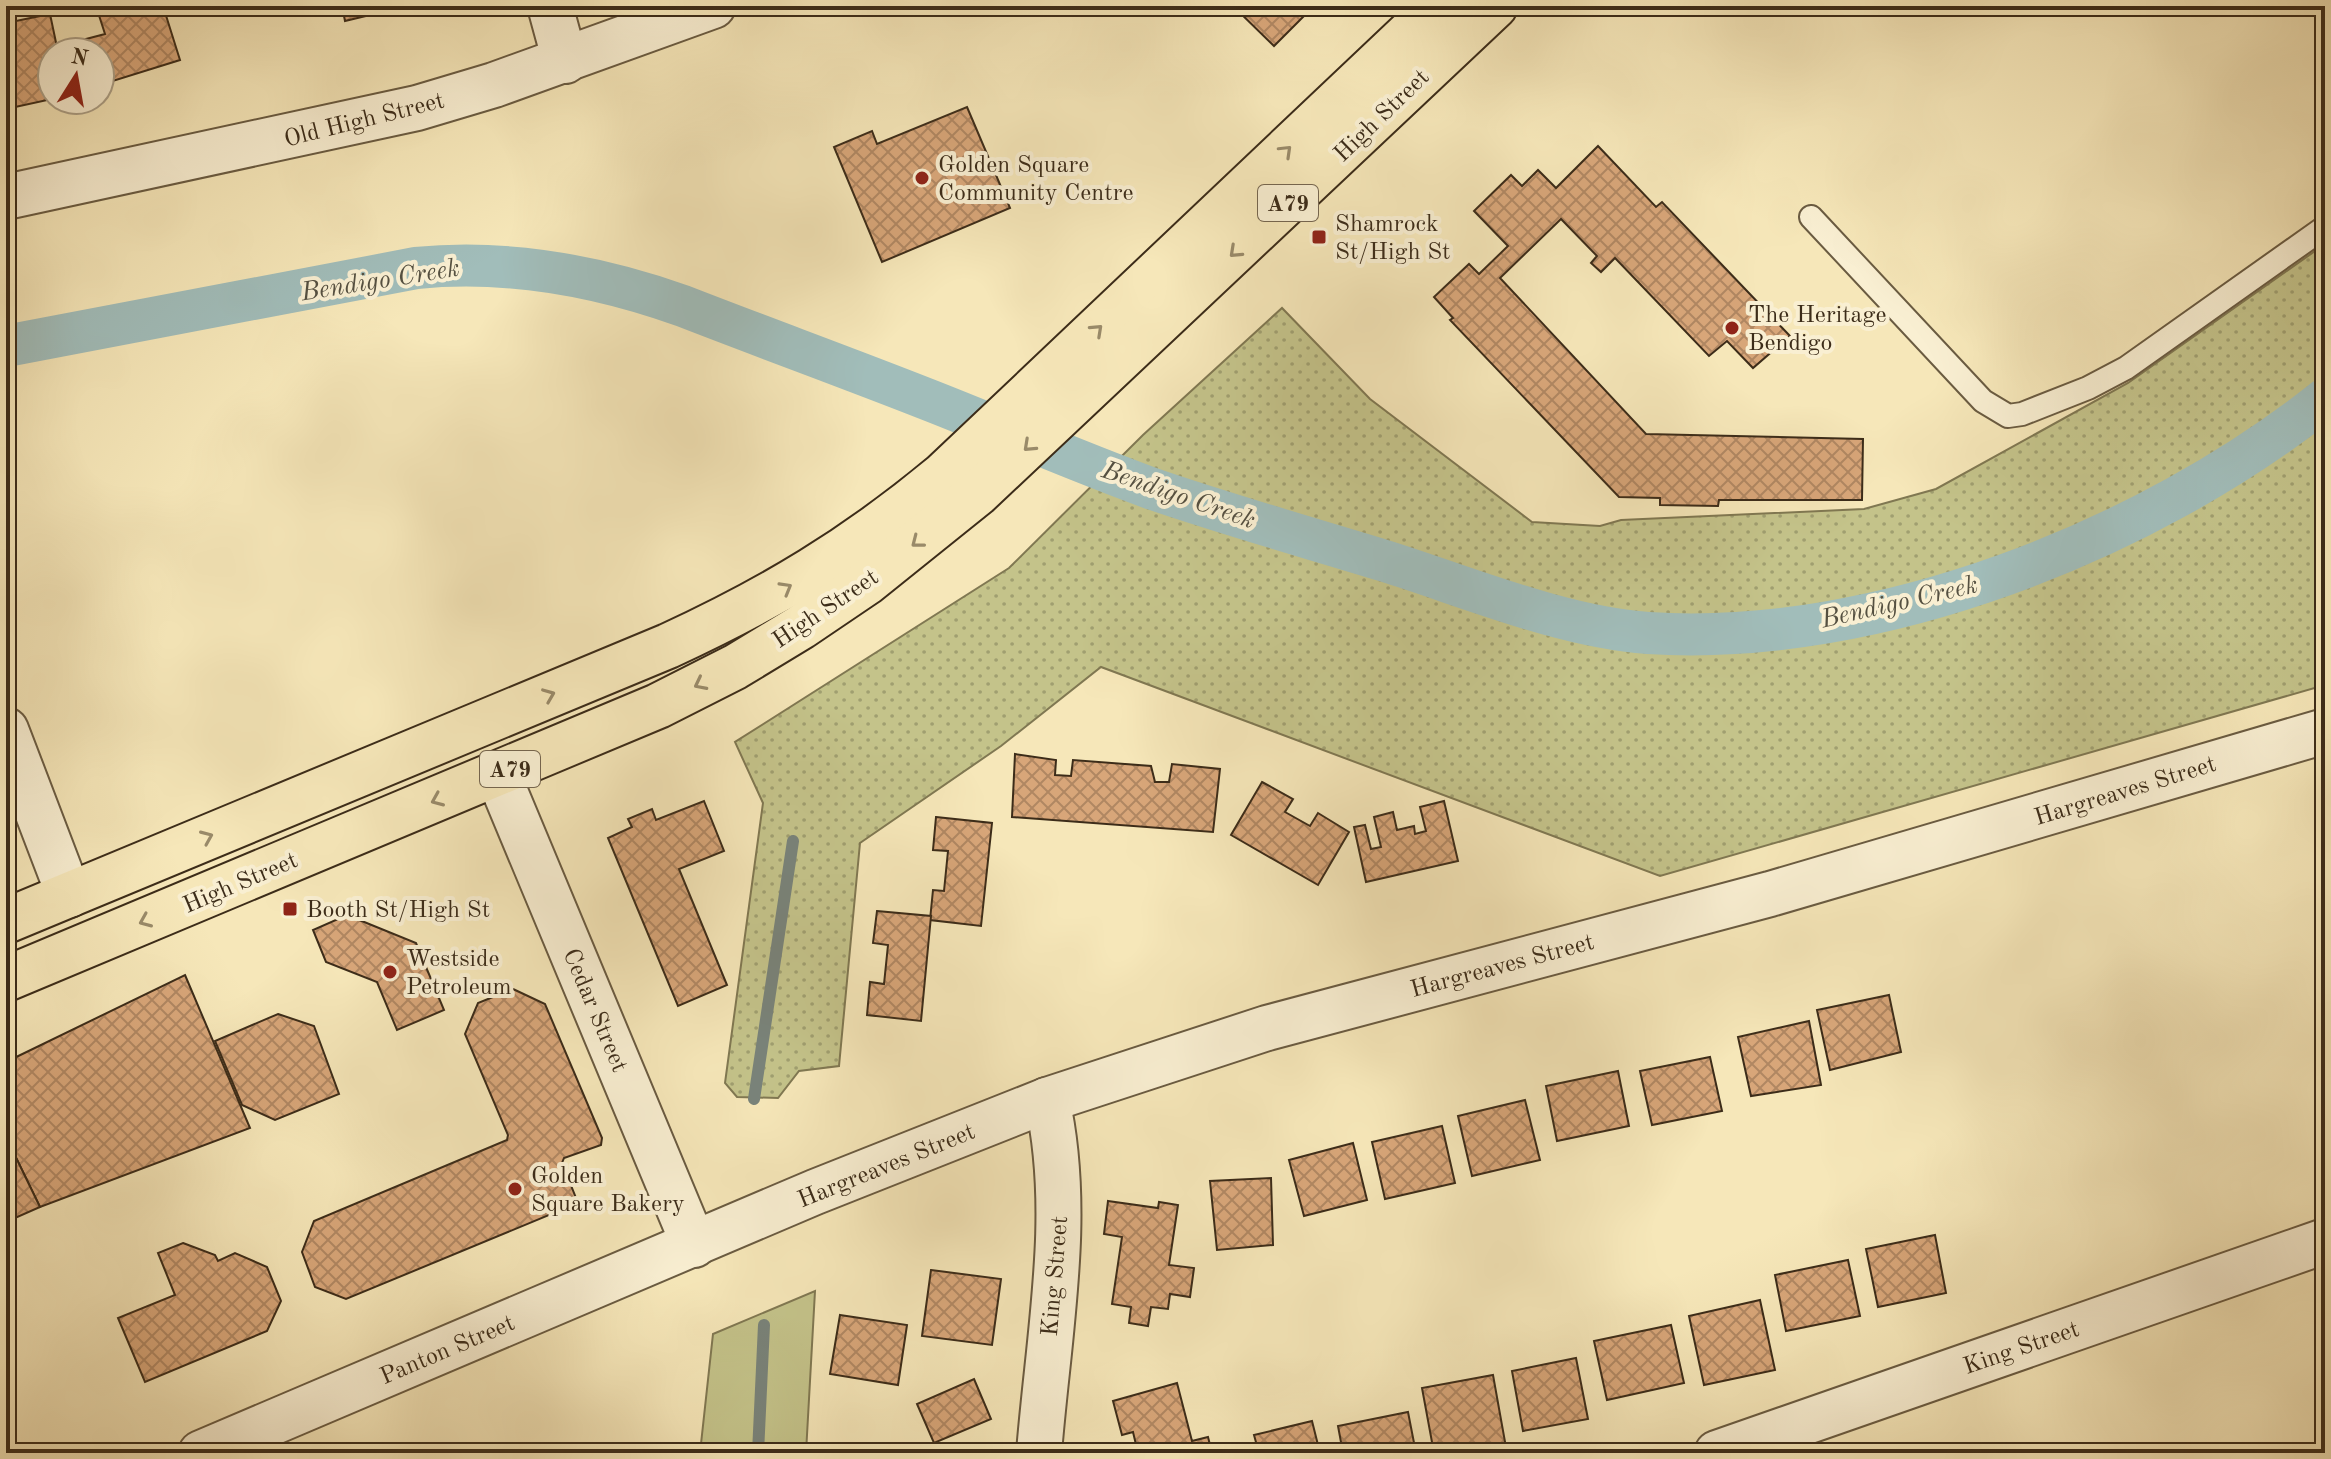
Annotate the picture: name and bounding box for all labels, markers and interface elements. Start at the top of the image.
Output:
north arrow [36,36,116,116]
text: N [69,46,90,71]
street label: High Street [1330,66,1435,167]
street label: Old High Street [282,89,447,152]
one-way arrow [1277,146,1291,160]
place label: Golden Square Community Centre [938,154,1134,206]
marker: Golden Square Community Centre [913,169,931,187]
road number: A79 [1258,185,1318,221]
place label: Shamrock St/High St [1335,213,1451,265]
marker: Shamrock St/High St [1310,228,1328,246]
one-way arrow [1229,243,1244,257]
water label: Bendigo Creek [298,256,462,307]
place label: The Heritage Bendigo [1748,304,1886,356]
marker: The Heritage Bendigo [1723,319,1741,337]
one-way arrow [1088,325,1103,339]
one-way arrow [1024,437,1038,452]
water label: Bendigo Creek [1097,457,1258,534]
one-way arrow [911,533,926,547]
street label: High Street [769,566,883,654]
water label: Bendigo Creek [1817,572,1981,634]
one-way arrow [777,582,792,598]
one-way arrow [694,675,709,690]
one-way arrow [541,688,555,705]
road number: A79 [480,751,540,787]
street label: Hargreaves Street [2032,753,2219,831]
one-way arrow [431,791,445,807]
one-way arrow [199,831,213,847]
street label: High Street [180,849,301,919]
place label: Booth St/High St [306,899,490,923]
marker: Booth St/High St [281,900,299,918]
one-way arrow [139,912,153,928]
street label: Hargreaves Street [1408,931,1597,1003]
street label: Cedar Street [557,945,631,1076]
place label: Westside Petroleum [406,948,512,1000]
marker: Westside Petroleum [381,963,399,981]
street label: Hargreaves Street [795,1120,979,1213]
place label: Golden Square Bakery [531,1165,685,1217]
marker: Golden Square Bakery [506,1180,524,1198]
street label: King Street [1039,1215,1073,1337]
street label: Panton Street [377,1312,519,1390]
street label: King Street [1961,1318,2083,1380]

